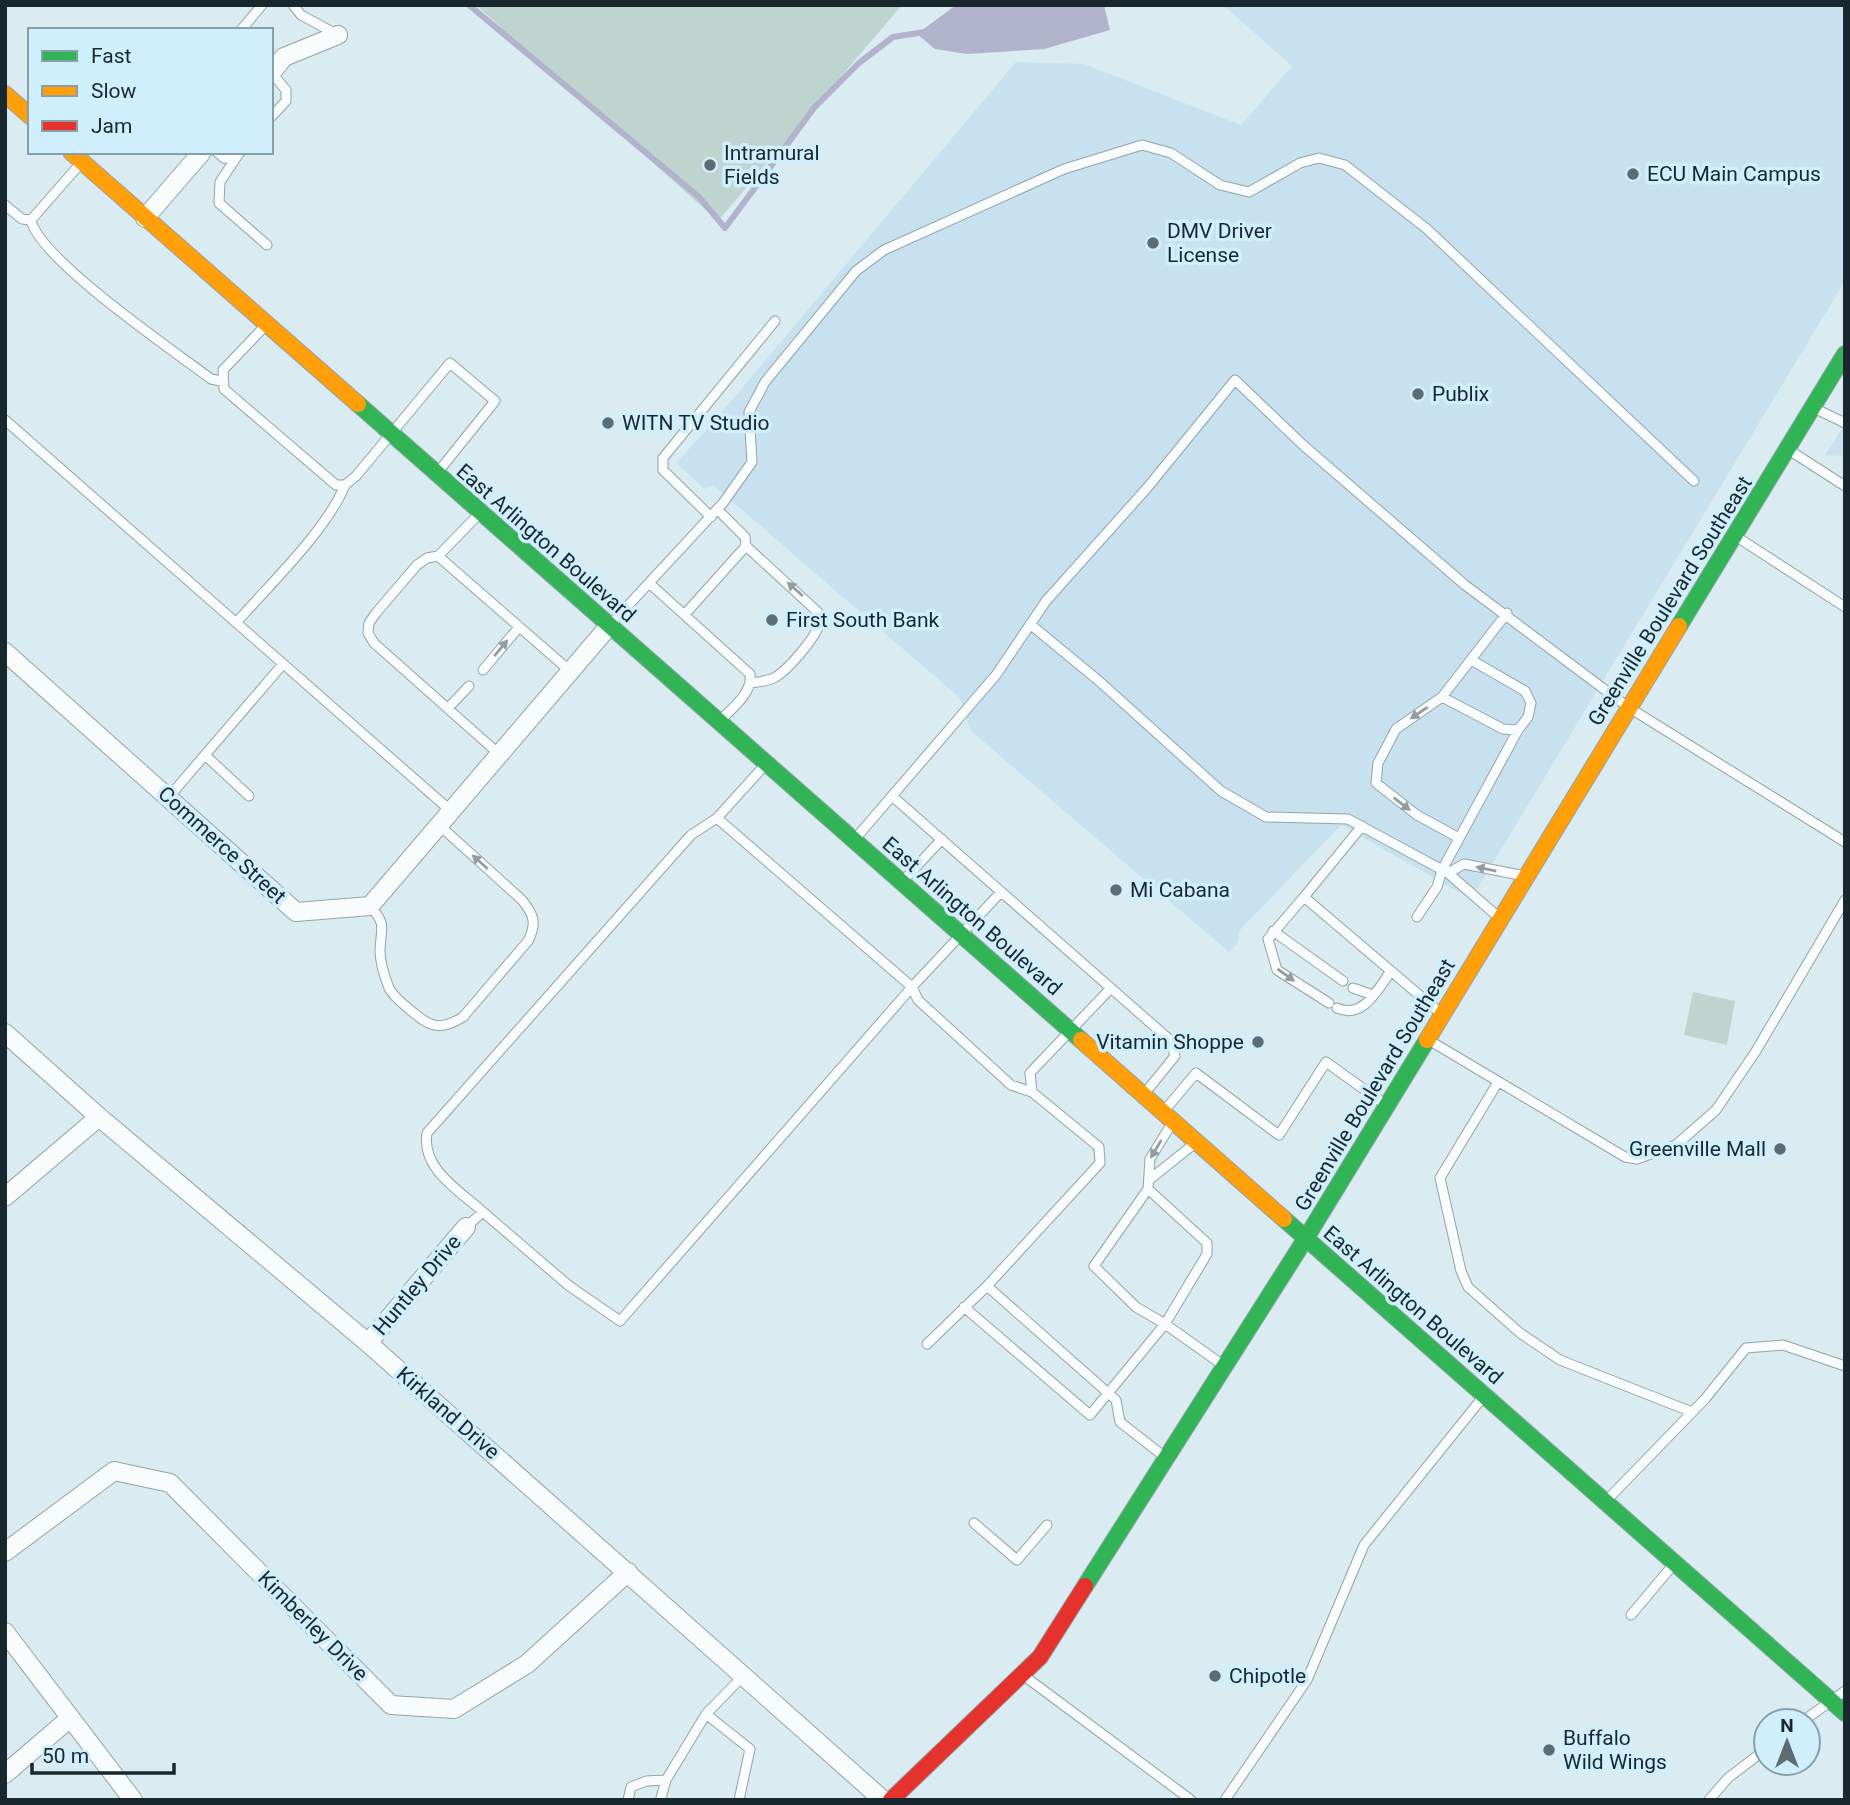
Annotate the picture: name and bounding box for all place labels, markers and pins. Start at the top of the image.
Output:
place label: Intramural Fields [724,141,820,189]
marker: Intramural Fields [702,157,718,173]
place label: ECU Main Campus [1647,162,1821,186]
marker: ECU Main Campus [1625,166,1641,182]
place label: DMV Driver License [1167,219,1272,267]
marker: DMV Driver License [1145,235,1161,251]
place label: Publix [1432,382,1489,406]
marker: Publix [1410,386,1426,402]
place label: WITN TV Studio [622,411,769,435]
marker: WITN TV Studio [600,415,616,431]
place label: First South Bank [786,608,940,632]
marker: First South Bank [764,612,780,628]
place label: Mi Cabana [1130,878,1230,902]
marker: Mi Cabana [1108,882,1124,898]
place label: Vitamin Shoppe [1096,1030,1244,1054]
marker: Vitamin Shoppe [1250,1034,1266,1050]
place label: Greenville Mall [1629,1137,1766,1161]
marker: Greenville Mall [1772,1141,1788,1157]
place label: Chipotle [1229,1664,1306,1688]
marker: Chipotle [1207,1668,1223,1684]
place label: Buffalo Wild Wings [1563,1726,1667,1774]
marker: Buffalo Wild Wings [1541,1742,1557,1758]

